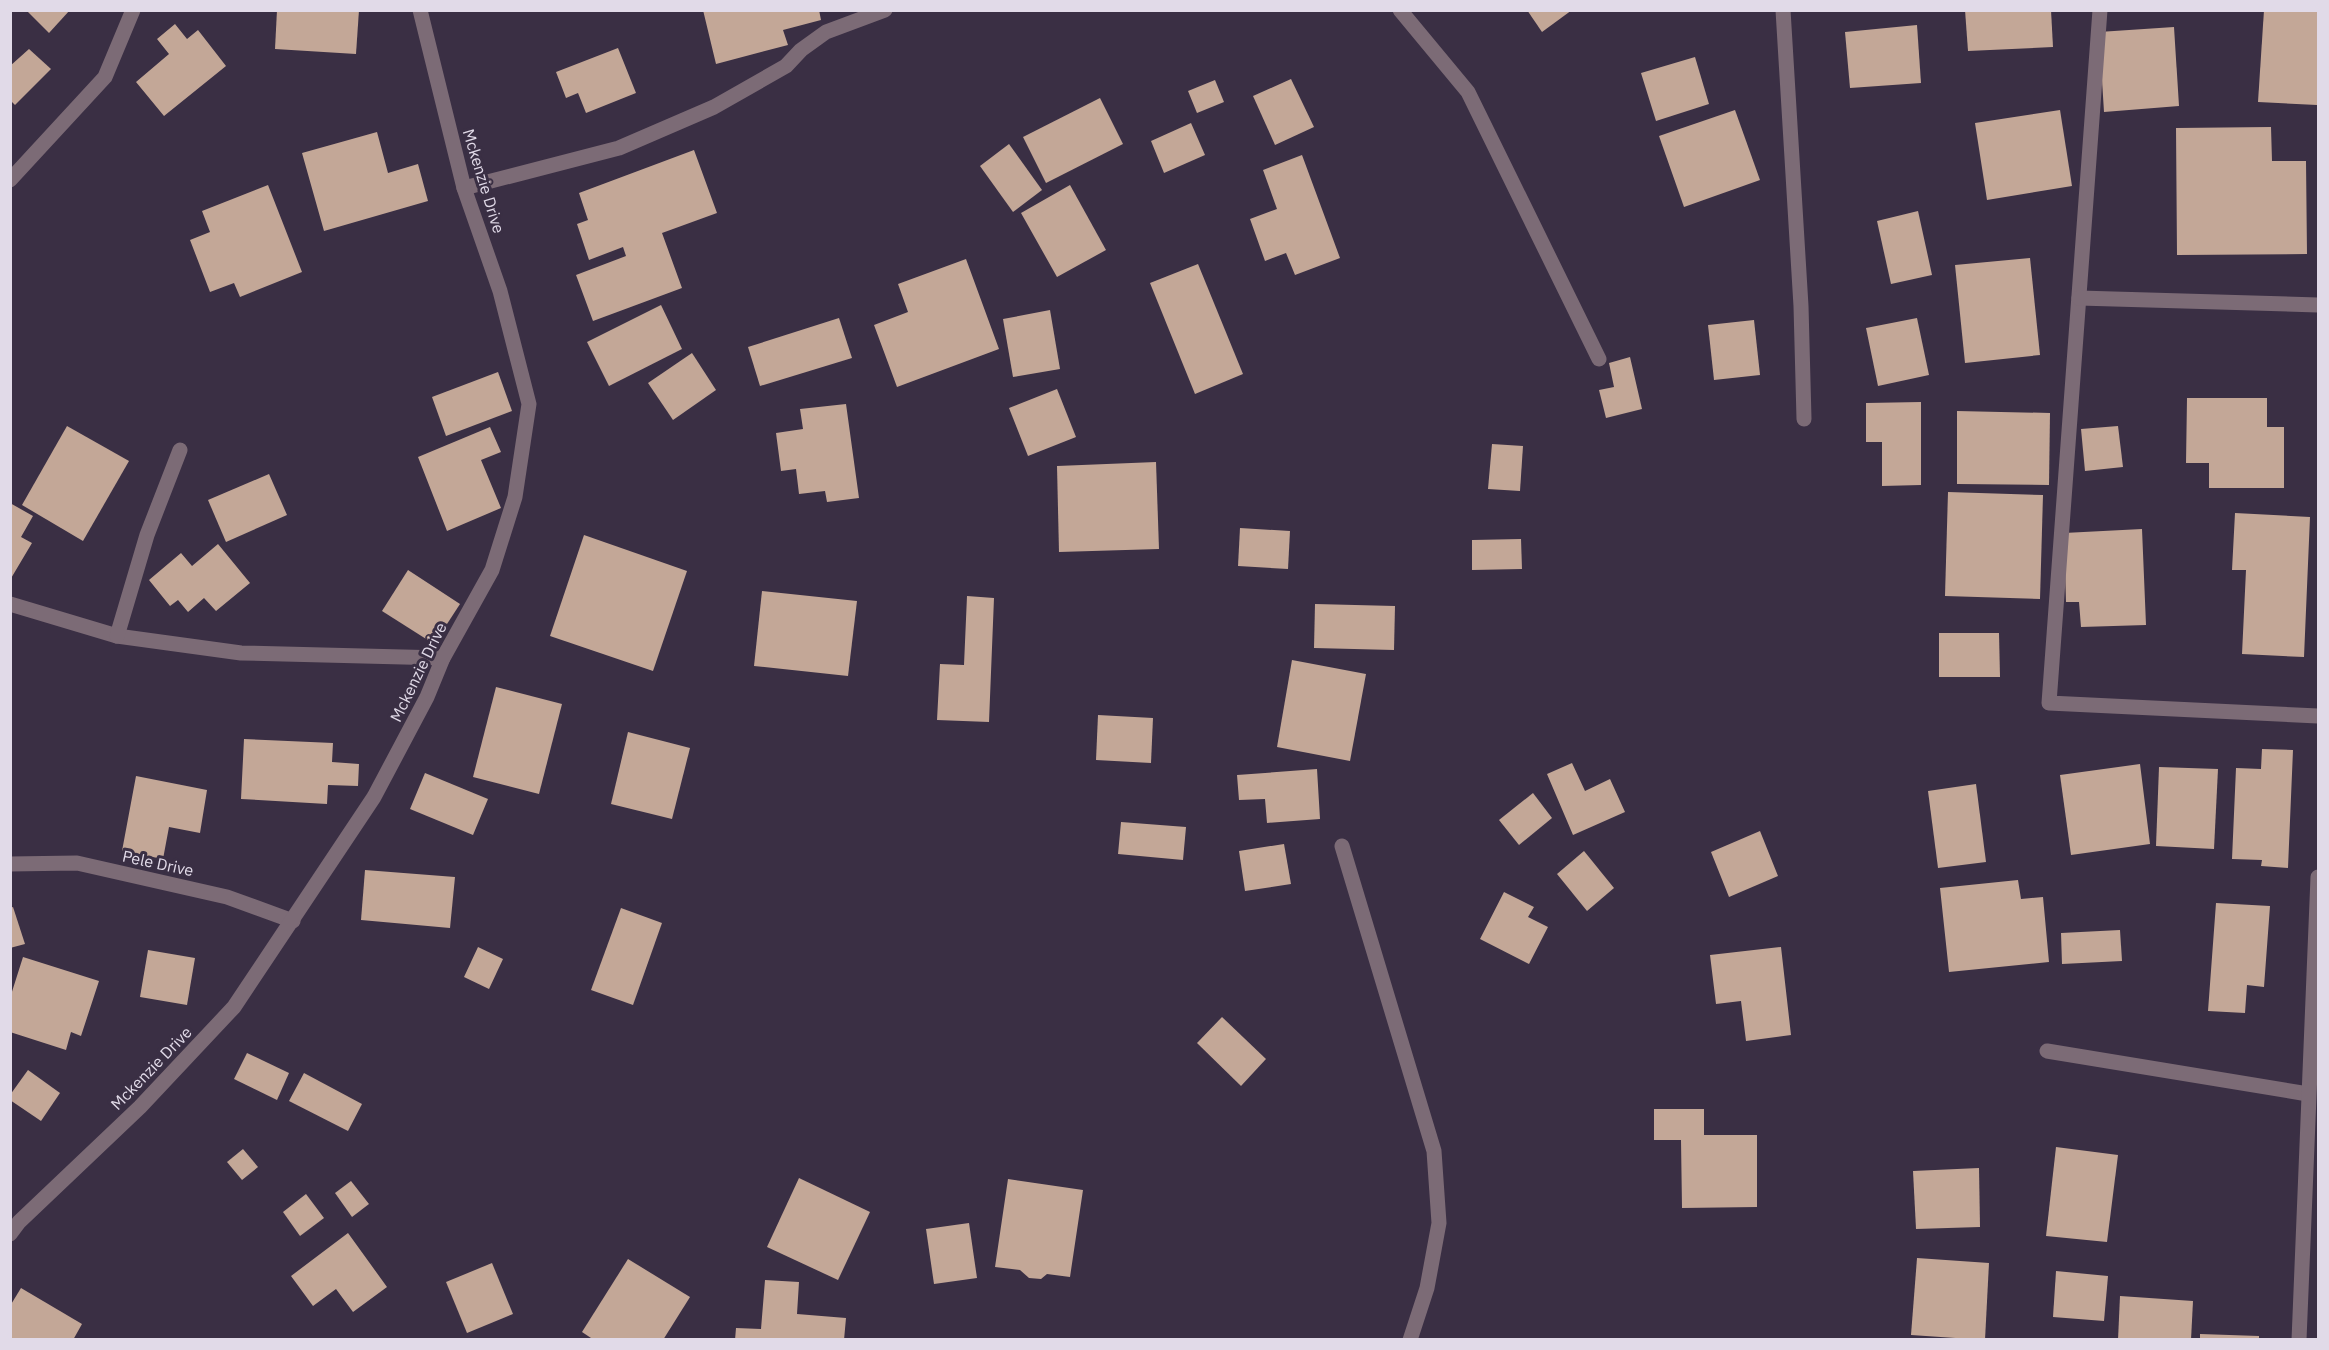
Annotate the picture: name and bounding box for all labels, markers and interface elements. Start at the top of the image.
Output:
street label: Mckenzie Drive [459,126,509,236]
street label: Mckenzie Drive [385,619,451,725]
street label: Pele Drive [121,846,196,880]
street label: Mckenzie Drive [106,1022,196,1114]

